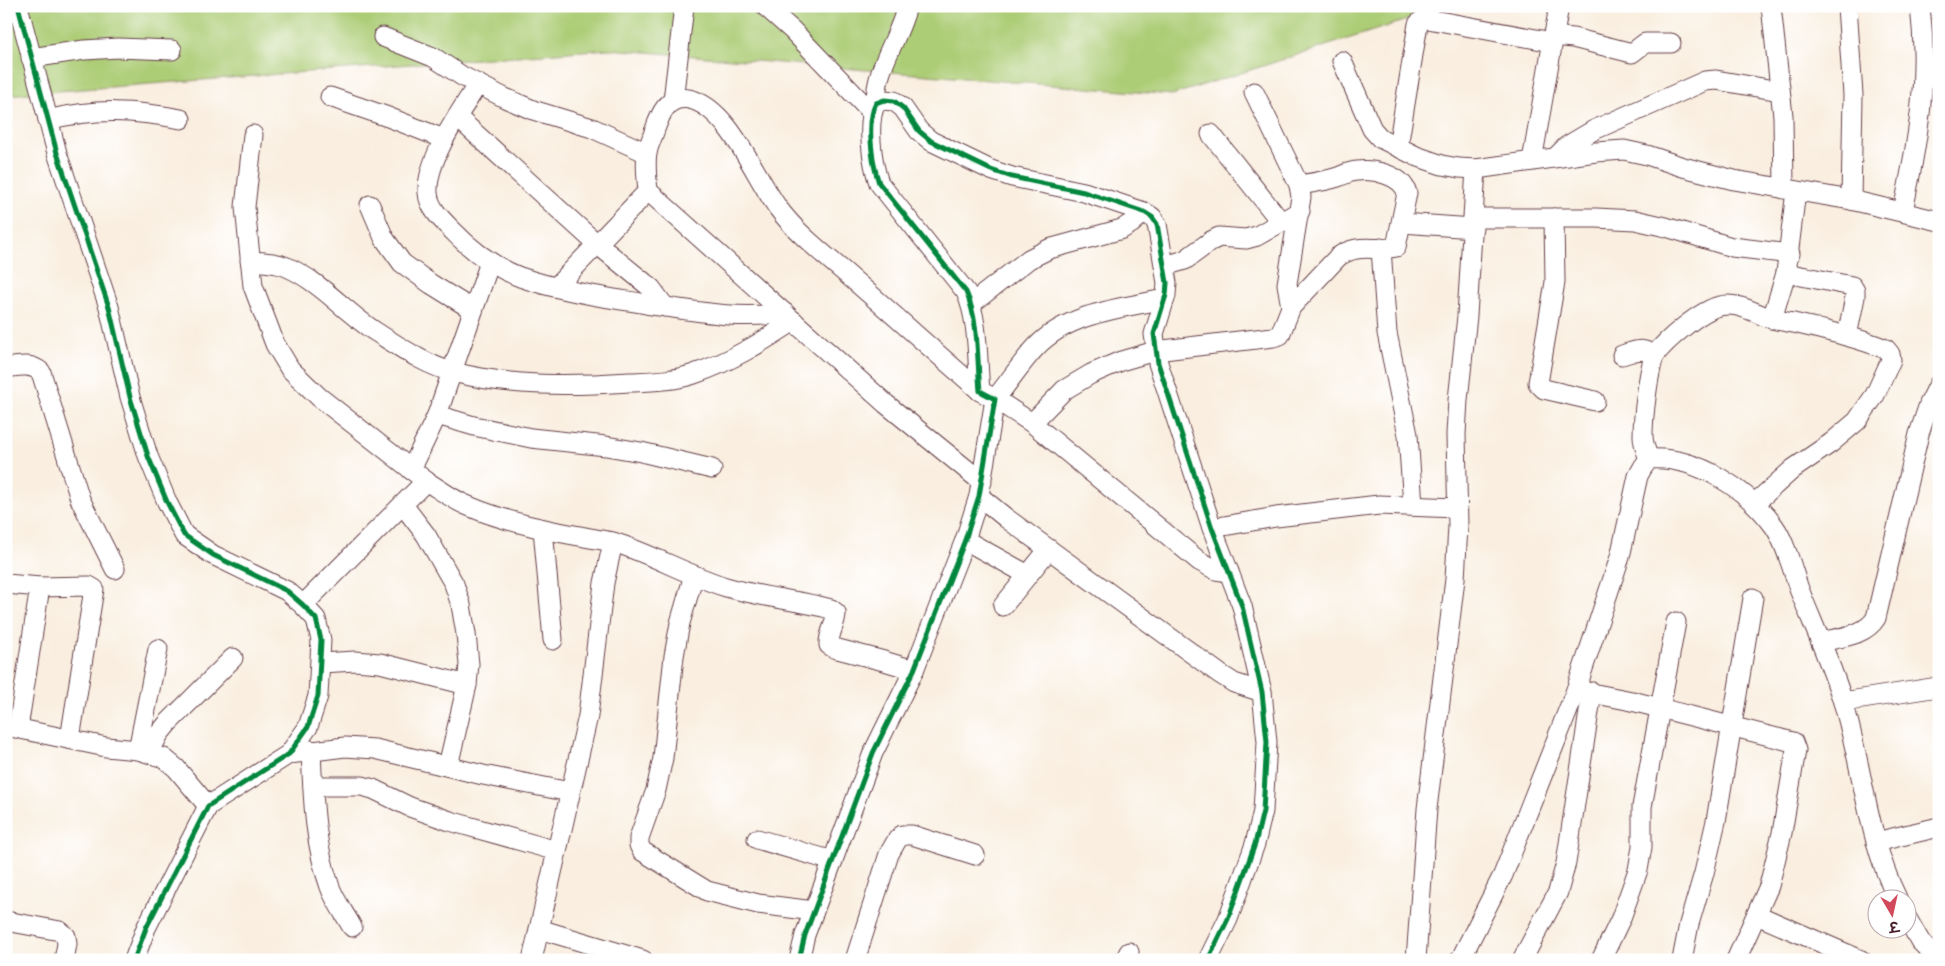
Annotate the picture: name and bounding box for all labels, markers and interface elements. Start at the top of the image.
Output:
north arrow [1868,888,1918,938]
text: उ [1886,917,1902,936]

